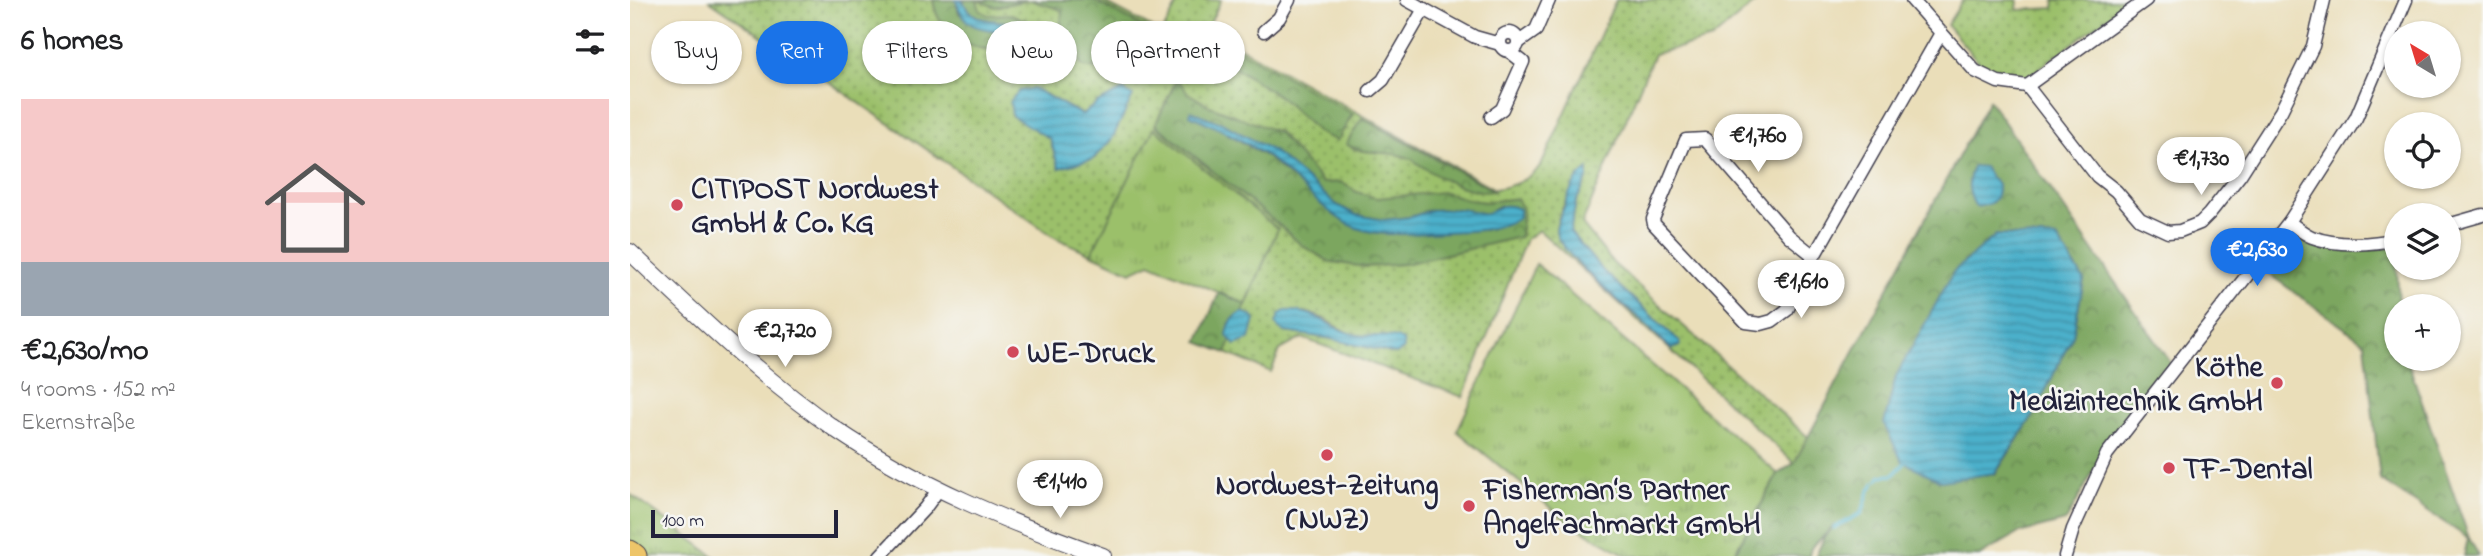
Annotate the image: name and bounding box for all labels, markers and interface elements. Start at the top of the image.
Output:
text: 6 homes [21,20,124,64]
chip: Buy [651,21,742,84]
chip: Rent [756,21,848,84]
chip: Filters [862,21,972,84]
chip: New [986,21,1077,84]
chip: Apartment [1091,21,1245,84]
north arrow [2384,21,2460,98]
map controls [2384,21,2461,371]
icon: filters [571,23,609,61]
button: locate [2384,112,2461,189]
pin: €1,760 [1701,114,1815,174]
text: €1,760 [1730,120,1786,153]
pin: €1,730 [2144,138,2258,197]
text: €1,730 [2173,143,2229,176]
icon: home [252,145,378,271]
place label: CITIPOST Nordwest GmbH & Co. KG [691,169,939,247]
marker: CITIPOST Nordwest GmbH & Co. KG [669,197,685,213]
button: layers [2384,203,2461,280]
pin: €2,630 [2200,229,2314,288]
text: €2,630 [2227,234,2287,267]
pin: €1,610 [1744,260,1858,320]
text: €1,610 [1774,266,1828,299]
button: + [2384,294,2461,371]
pin: €2,720 [728,310,842,369]
text: €2,720 [754,315,816,348]
text: €2,630/mo [21,330,149,374]
place label: WE-Druck [1027,333,1155,377]
marker: WE-Druck [1005,344,1021,360]
place label: Köthe Medizintechnik GmbH [2009,347,2265,425]
text: 4 rooms · 152 m² [21,374,176,407]
marker: Köthe Medizintechnik GmbH [2269,375,2285,391]
text: Ekernstraße [21,407,135,440]
marker: Nordwest-Zeitung (NWZ) [1319,447,1335,463]
place label: TF-Dental [2183,449,2312,493]
marker: TF-Dental [2161,460,2177,476]
pin: €1,410 [1003,461,1117,520]
place label: Nordwest-Zeitung (NWZ) [1215,465,1439,543]
text: €1,410 [1033,466,1087,499]
place label: Fisherman‘s Partner Angelfachmarkt GmbH [1481,470,1761,549]
marker: Fisherman‘s Partner Angelfachmarkt GmbH [1461,498,1477,514]
scale bar [651,507,838,539]
text: 100 m [662,508,704,535]

